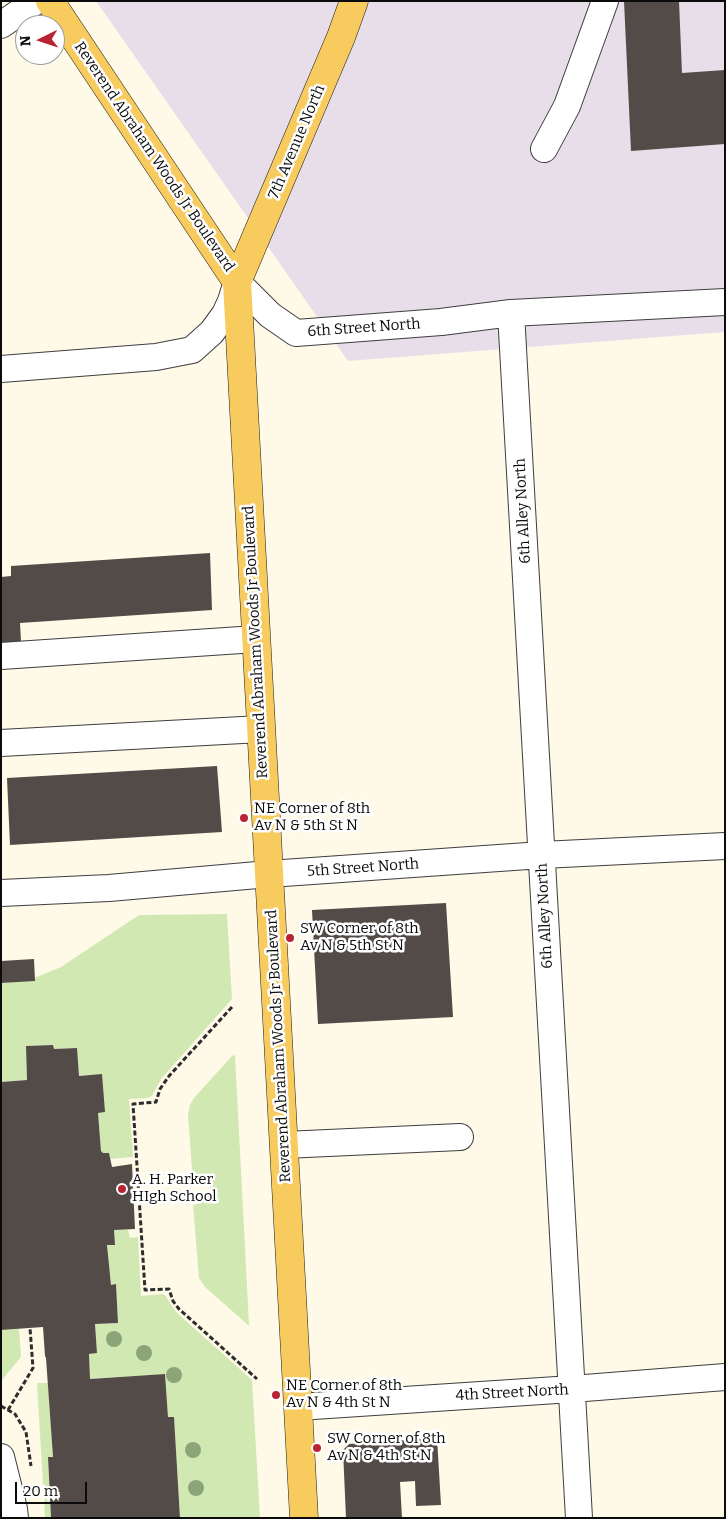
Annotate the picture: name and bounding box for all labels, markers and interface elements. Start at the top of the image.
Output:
north arrow [15,15,65,65]
text: N [17,35,34,47]
street label: Reverend Abraham Woods Jr Boulevard [70,39,238,275]
street label: 7th Avenue North [265,82,329,202]
street label: 6th Street North [307,315,421,341]
street label: 6th Alley North [511,458,535,564]
street label: Reverend Abraham Woods Jr Boulevard [240,505,272,779]
place label: NE Corner of 8th Av N & 5th St N [254,800,370,835]
marker: NE Corner of 8th Av N & 5th St N [238,812,250,824]
street label: 5th Street North [306,855,420,881]
street label: 6th Alley North [533,863,557,969]
street label: Reverend Abraham Woods Jr Boulevard [263,909,295,1183]
place label: SW Corner of 8th Av N & 5th St N [300,920,419,955]
marker: SW Corner of 8th Av N & 5th St N [284,932,296,944]
place label: A. H. Parker HIgh School [132,1171,217,1206]
marker: A. H. Parker HIgh School [116,1183,128,1195]
place label: NE Corner of 8th Av N & 4th St N [286,1377,402,1412]
street label: 4th Street North [455,1381,569,1405]
marker: NE Corner of 8th Av N & 4th St N [270,1389,282,1401]
place label: SW Corner of 8th Av N & 4th St N [327,1430,446,1465]
marker: SW Corner of 8th Av N & 4th St N [311,1442,323,1454]
scale bar [18,1472,90,1504]
text: 20 m [23,1482,58,1500]

